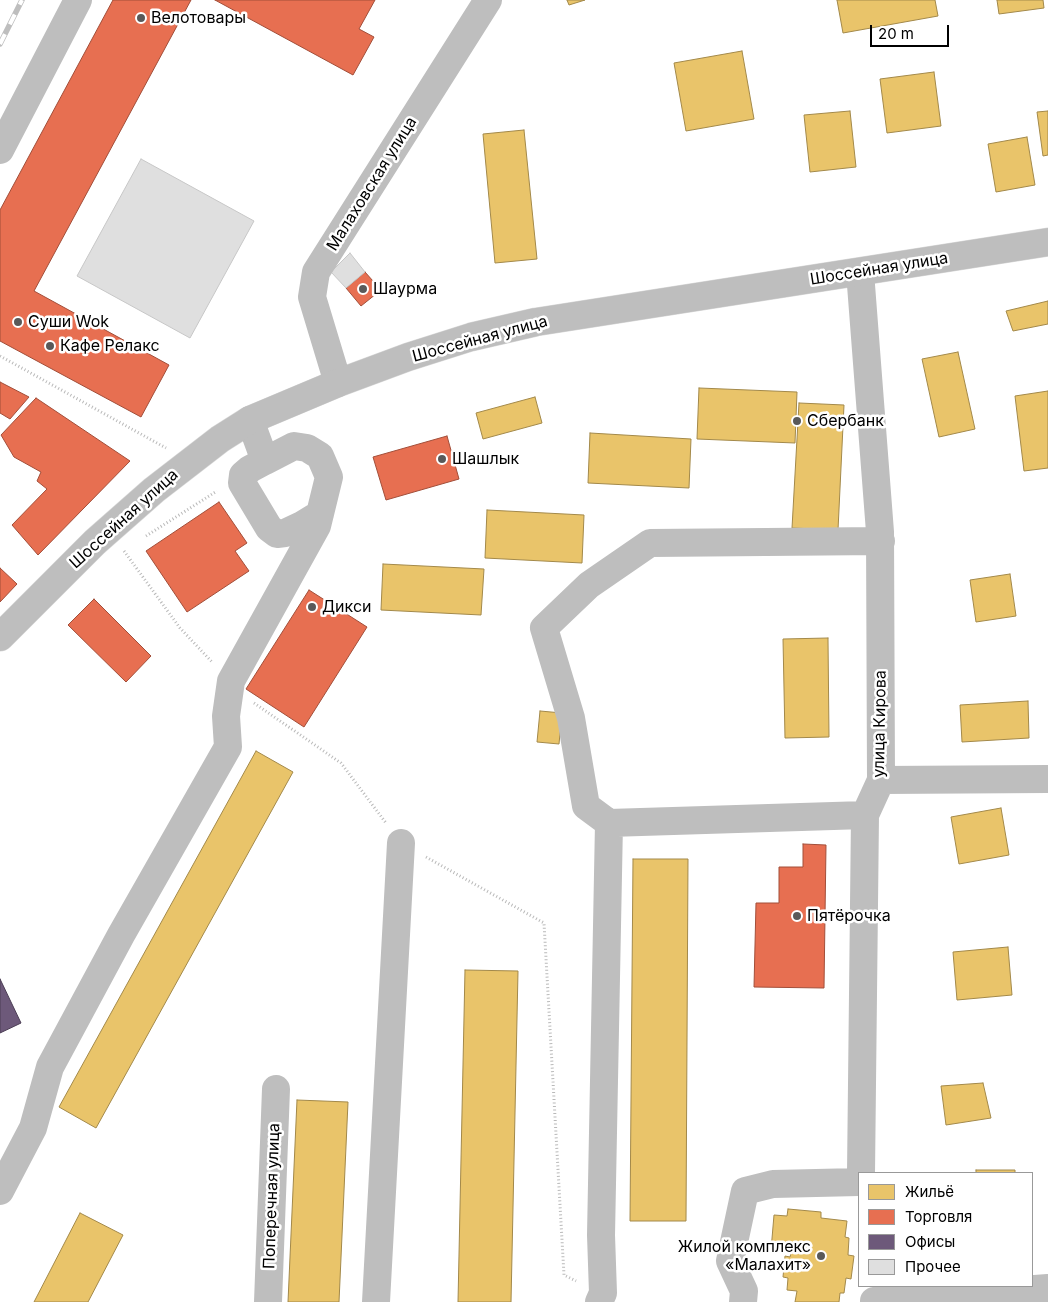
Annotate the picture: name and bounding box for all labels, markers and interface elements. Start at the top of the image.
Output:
place label: Велотовары [151,8,246,28]
marker: Велотовары [135,12,147,24]
scale bar [873,15,952,47]
text: 20 m [878,24,914,43]
street label: Малаховская улица [323,114,421,254]
street label: Шоссейная улица [809,249,949,289]
place label: Шаурма [373,279,437,299]
marker: Шаурма [357,283,369,295]
place label: Суши Wok [28,312,109,332]
street label: Шоссейная улица [410,312,550,366]
marker: Суши Wok [12,316,24,328]
place label: Кафе Релакс [60,336,160,356]
marker: Кафе Релакс [44,340,56,352]
place label: Сбербанк [807,411,884,431]
marker: Сбербанк [791,415,803,427]
place label: Шашлык [452,449,519,469]
marker: Шашлык [436,453,448,465]
street label: Шоссейная улица [66,465,182,573]
place label: Дикси [322,597,371,617]
marker: Дикси [306,601,318,613]
street label: улица Кирова [869,670,891,778]
place label: Пятёрочка [807,906,891,926]
marker: Пятёрочка [791,910,803,922]
street label: Поперечная улица [260,1123,284,1269]
legend [858,1172,1033,1287]
text: Жильё [905,1182,954,1201]
text: Торговля [905,1207,972,1226]
text: Офисы [905,1232,955,1251]
place label: Жилой комплекс «Малахит» [678,1237,811,1275]
marker: Жилой комплекс «Малахит» [815,1250,827,1262]
text: Прочее [905,1257,961,1276]

